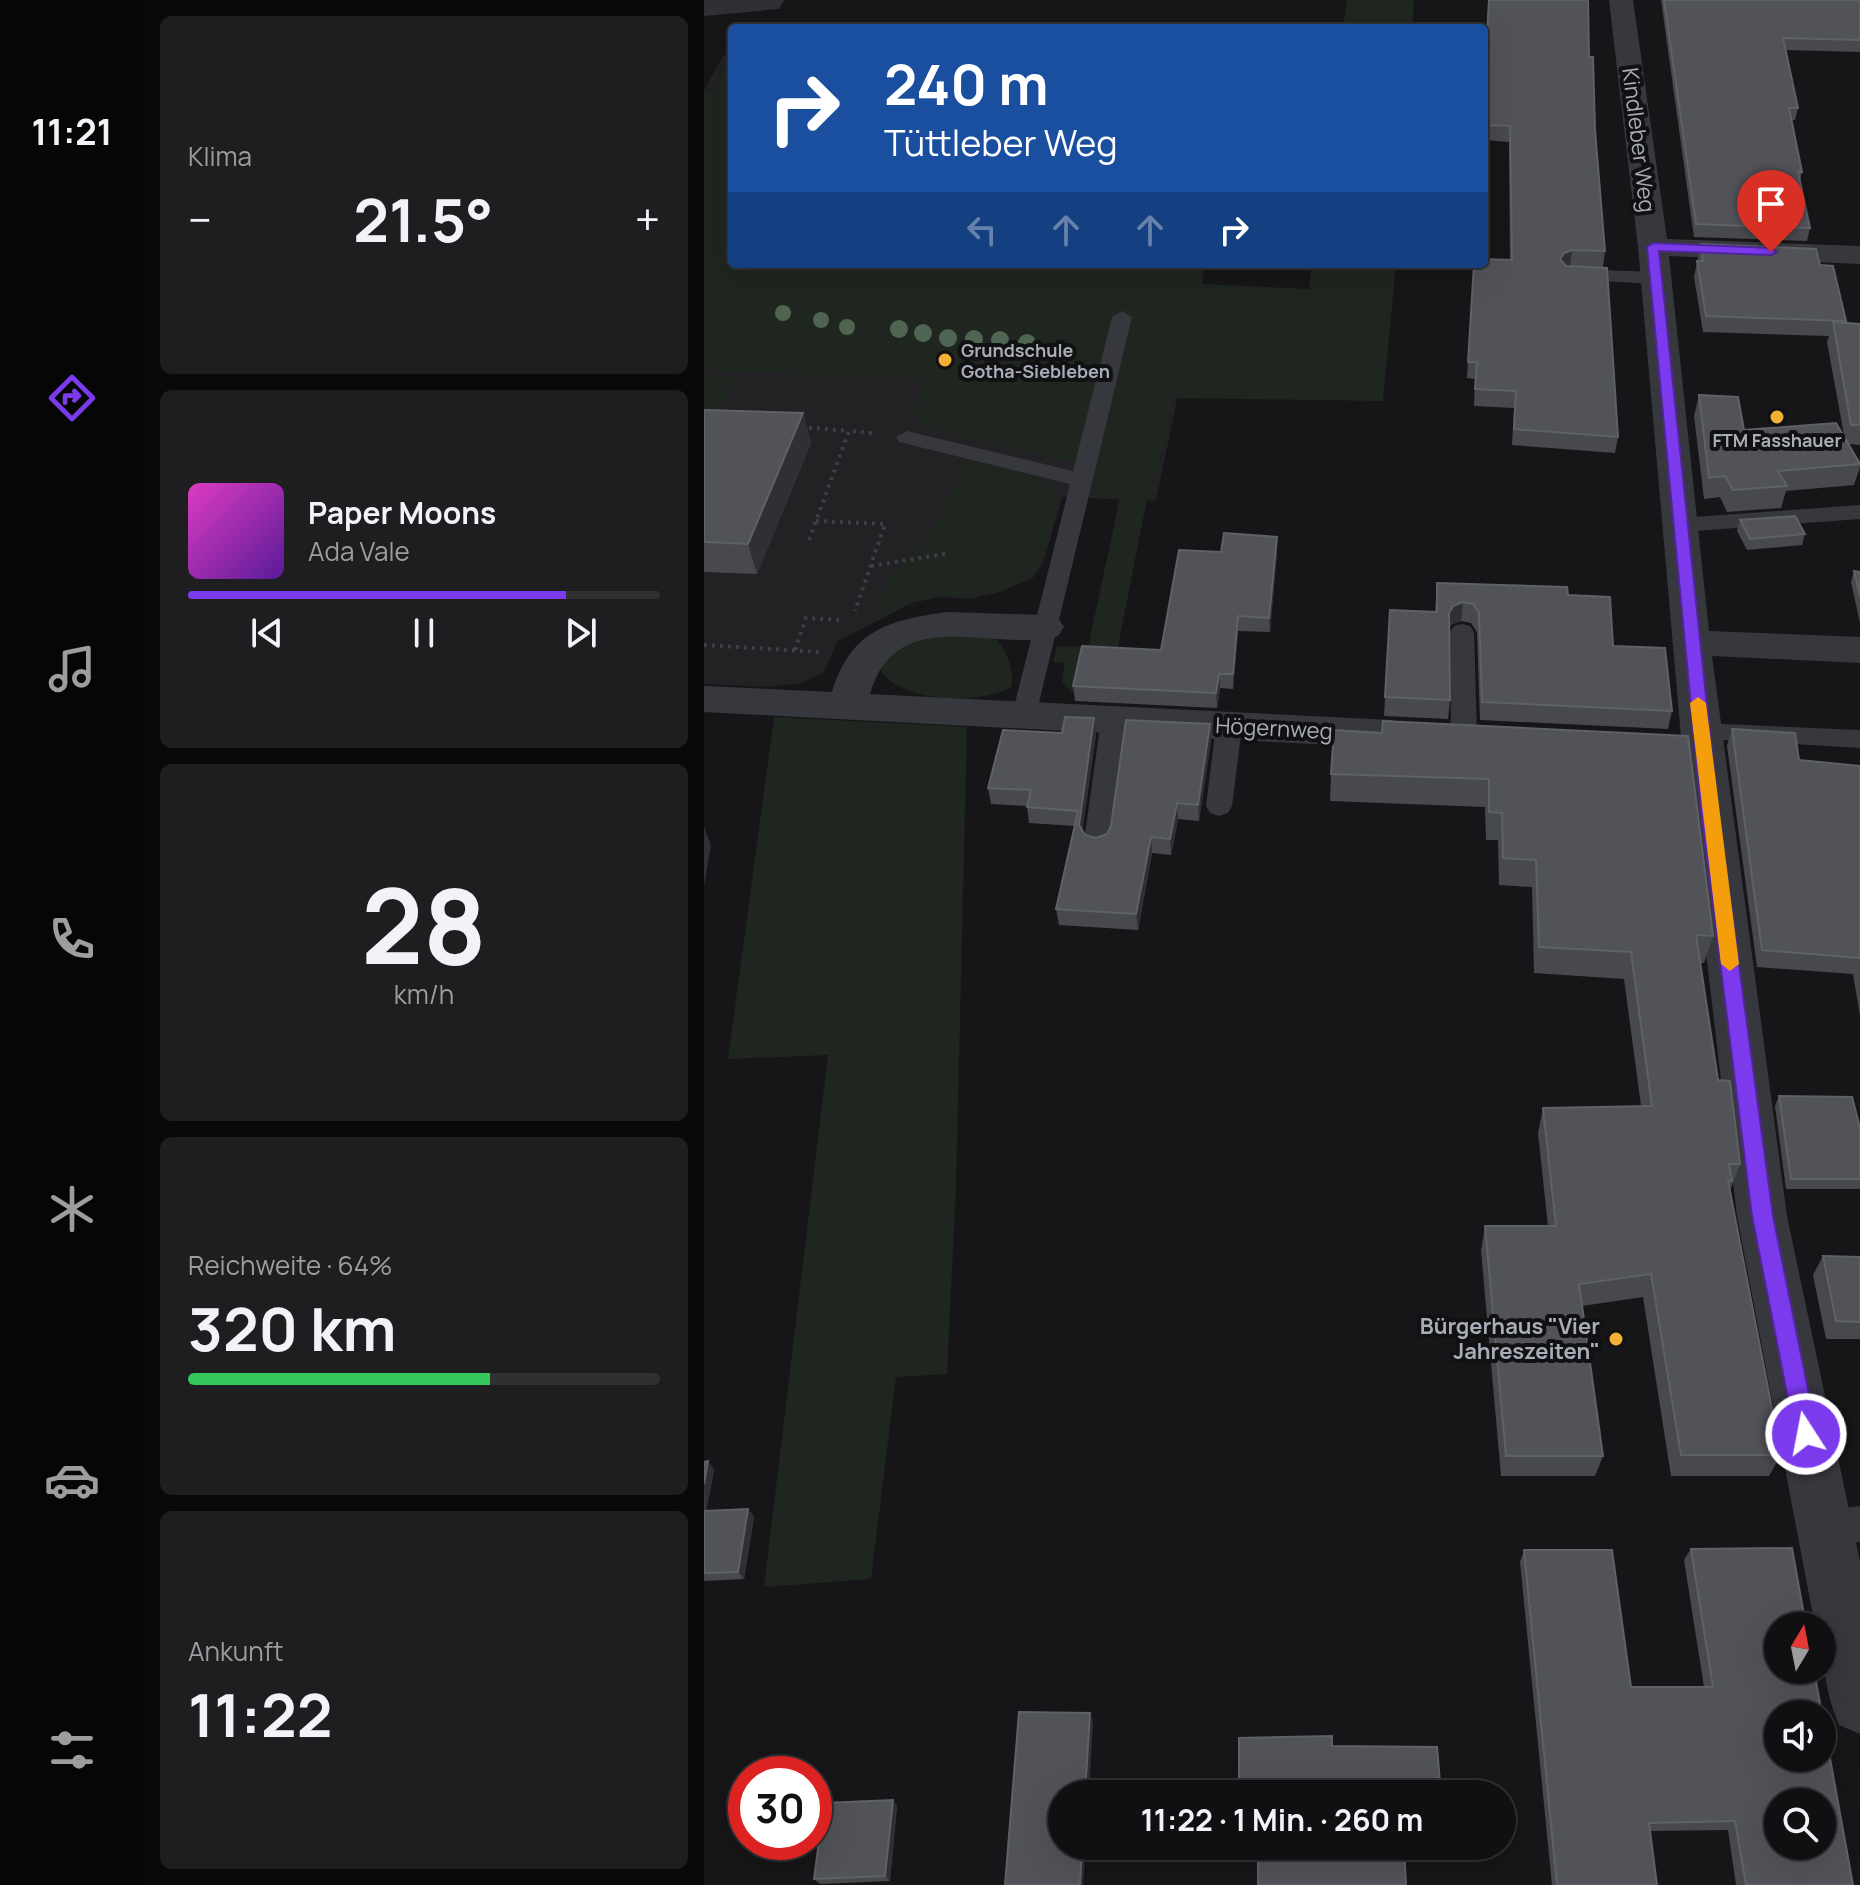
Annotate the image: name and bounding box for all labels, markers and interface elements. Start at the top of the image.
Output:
text: 240 m [884,45,1049,122]
icon: right [752,56,856,160]
street label: Kindleber Weg [1615,66,1663,214]
text: 11:21 [31,107,113,156]
text: Tüttleber Weg [884,118,1118,167]
text: Klima [188,138,252,174]
pin [1737,170,1805,252]
text: 21.5° [353,178,493,260]
icon: arrive [1749,182,1793,226]
text: − [188,189,212,249]
text: + [635,189,660,249]
icon: left [960,208,1004,252]
icon: ahead [1044,208,1088,252]
icon: ahead [1128,208,1172,252]
icon: right [1212,208,1256,252]
place label: Grundschule Gotha-Siebleben [961,338,1110,383]
marker: Grundschule Gotha-Siebleben [936,351,954,369]
icon: directions [44,370,100,426]
marker: FTM Fasshauer [1768,408,1786,426]
place label: FTM Fasshauer [1712,428,1842,452]
text: Paper Moons [308,492,496,533]
text: Ada Vale [308,533,410,569]
icon: previous [245,611,289,655]
icon: pause [402,611,446,655]
icon: next [559,611,603,655]
icon: music [44,641,100,697]
street label: Högernweg [1215,710,1333,746]
text: 28 [361,853,487,995]
icon: phone [44,911,100,967]
text: km/h [394,976,454,1012]
icon: climate [44,1181,100,1237]
text: Reichweite · 64% [188,1247,392,1283]
text: 320 km [188,1287,396,1369]
place label: Bürgerhaus "Vier Jahreszeiten" [1420,1311,1600,1366]
marker: Bürgerhaus "Vier Jahreszeiten" [1607,1330,1625,1348]
position arrow [1764,1392,1848,1476]
icon: car [44,1452,100,1508]
north arrow [1764,1612,1836,1684]
map controls [1764,1612,1836,1860]
text: Ankunft [188,1633,283,1669]
text: 11:22 [188,1673,333,1755]
button: sound [1764,1700,1836,1772]
icon: filters [44,1722,100,1778]
speed limit sign: 30 [728,1756,832,1860]
button: search [1764,1788,1836,1860]
text: 11:22 · 1 Min. · 260 m [1141,1799,1423,1840]

